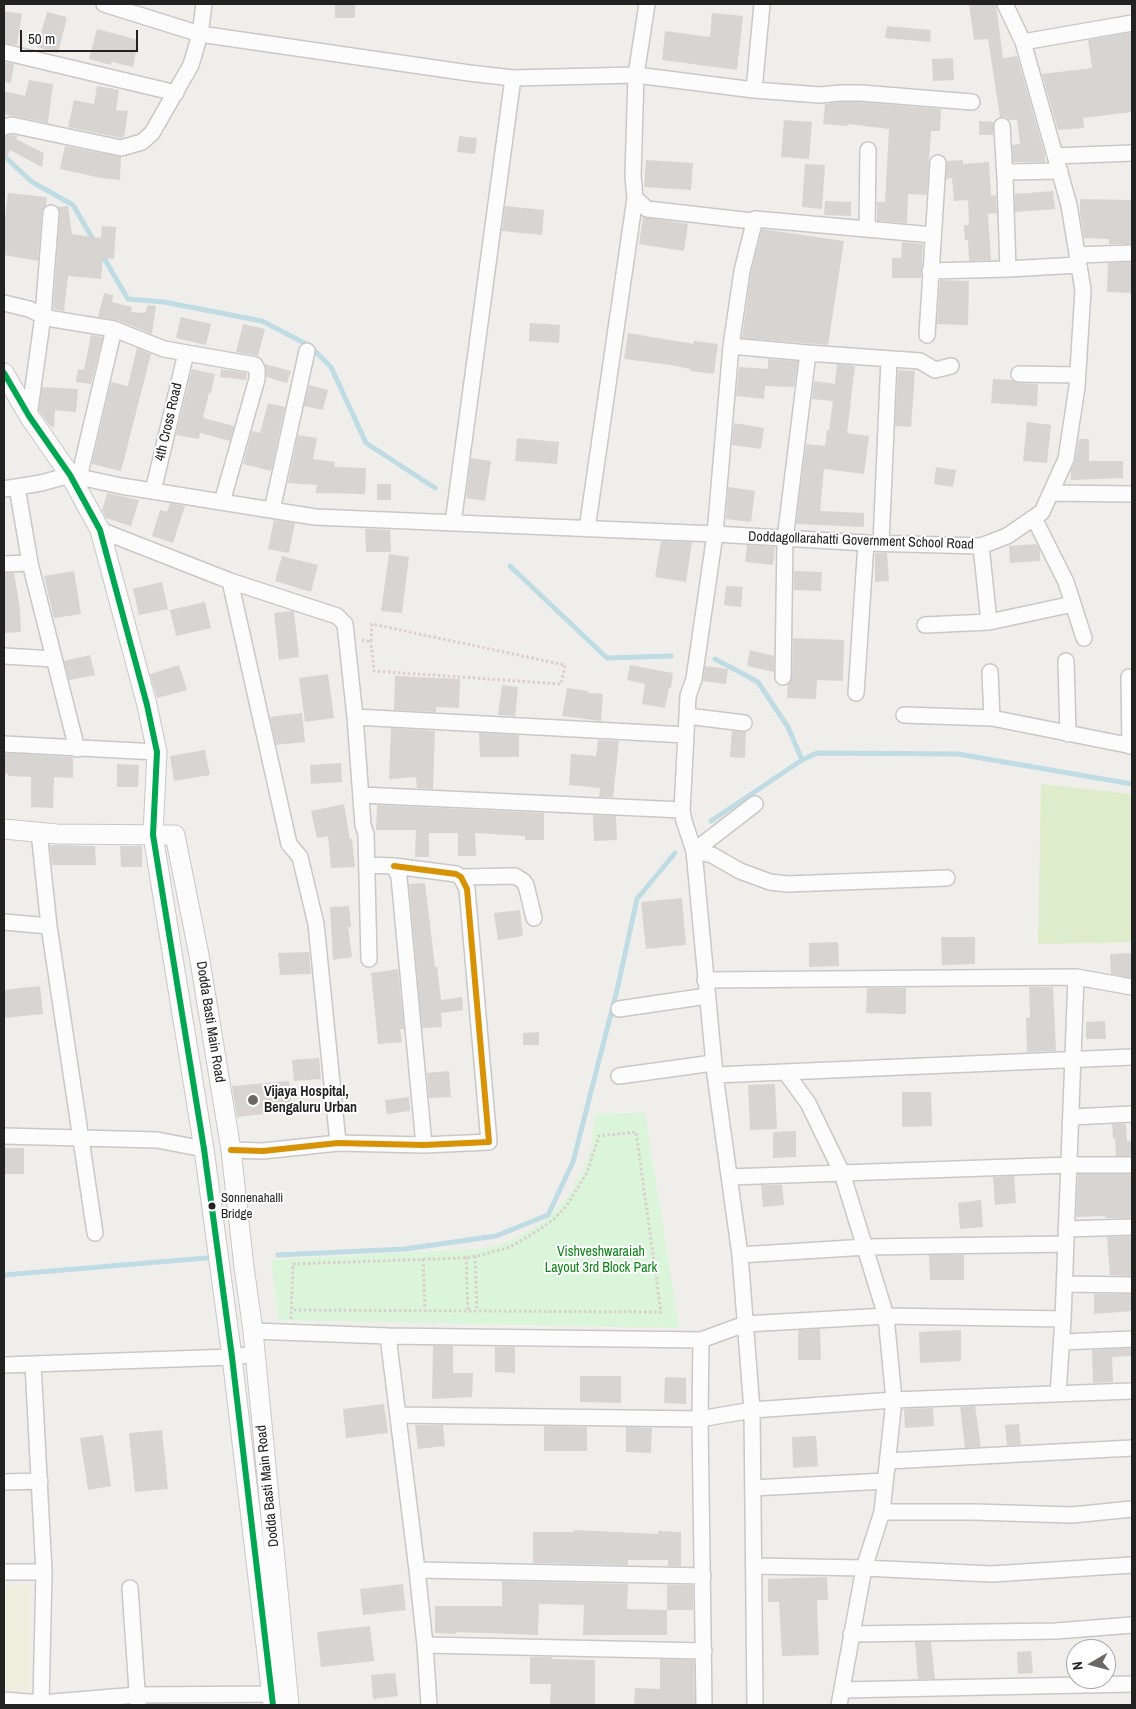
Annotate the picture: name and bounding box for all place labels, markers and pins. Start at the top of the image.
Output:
place label: Vijaya Hospital, Bengaluru Urban [264,1084,357,1116]
marker: Vijaya Hospital, Bengaluru Urban [246,1093,260,1107]
place label: Sonnenahalli Bridge [221,1191,283,1222]
marker: Sonnenahalli Bridge [207,1201,217,1211]

